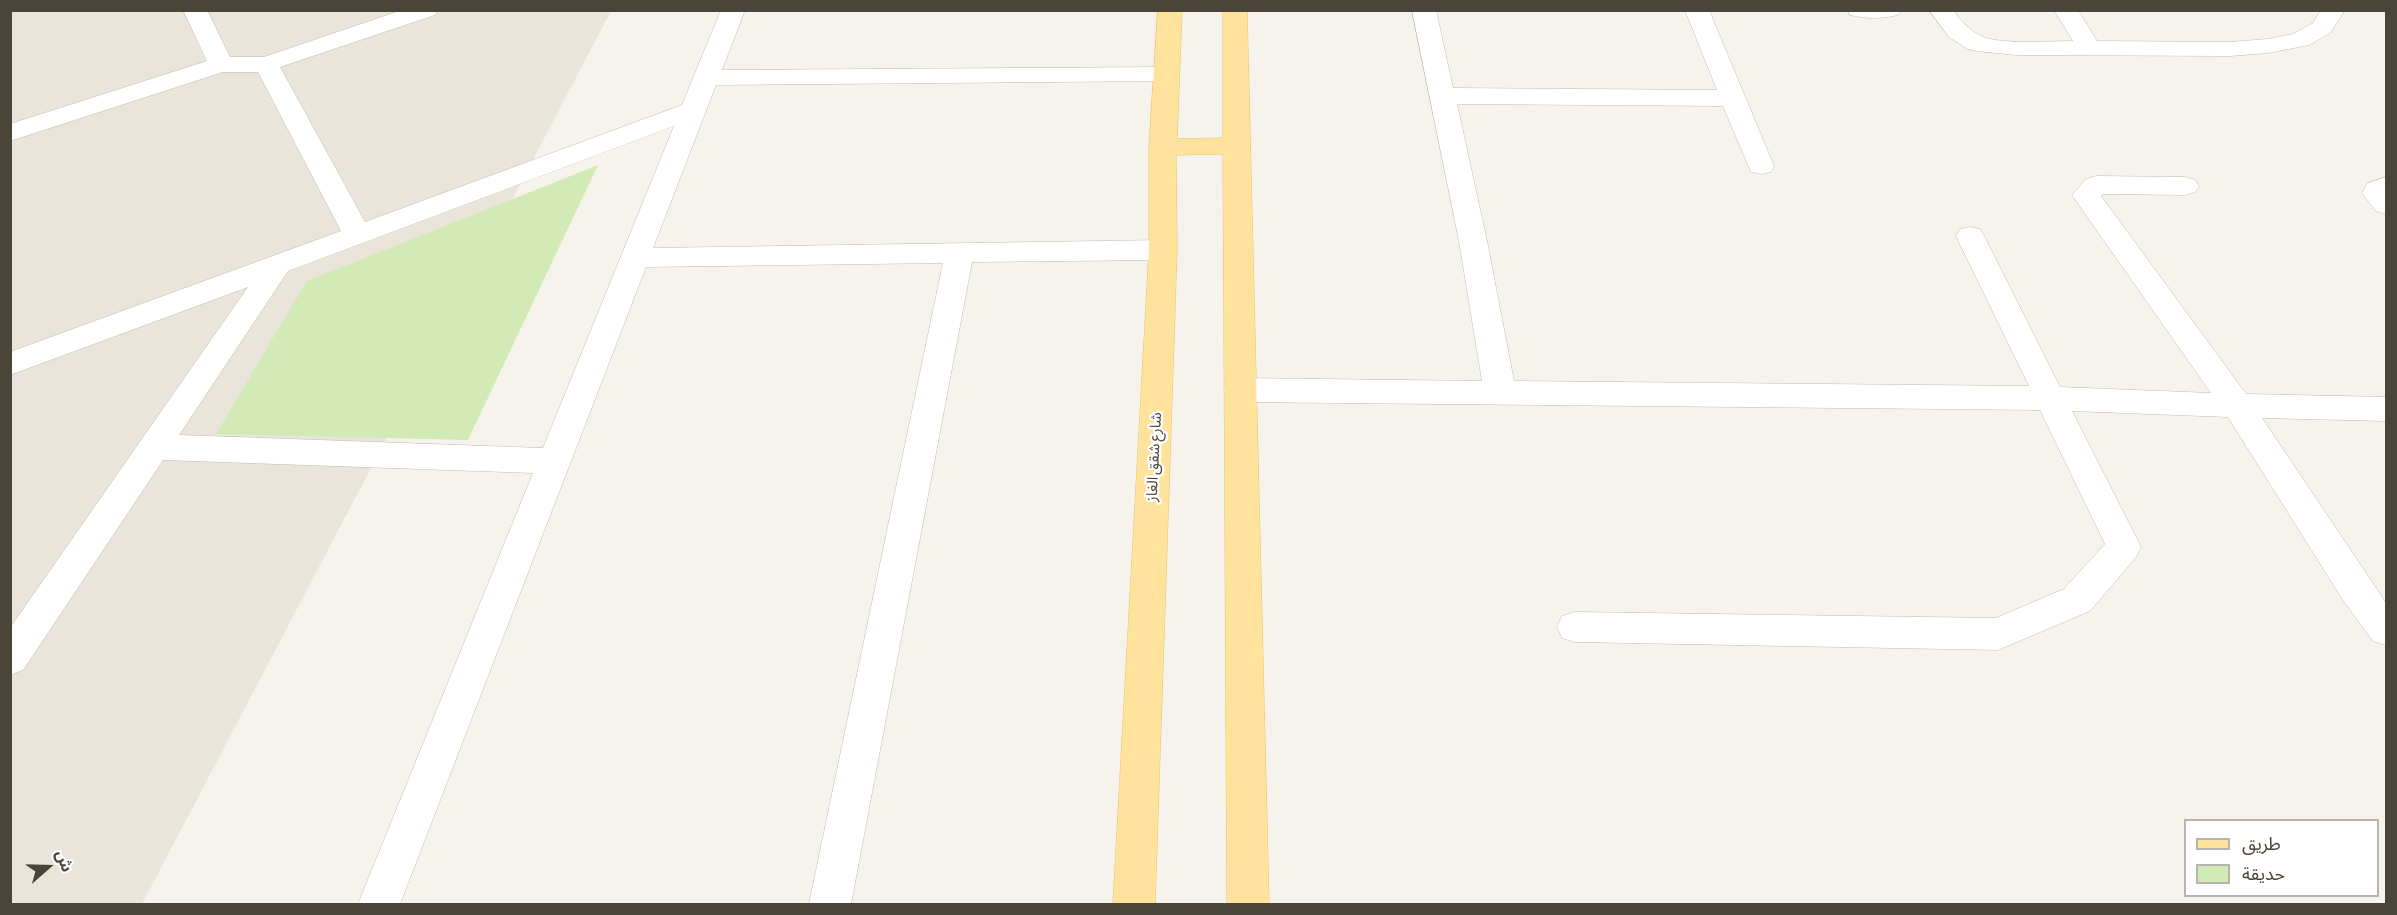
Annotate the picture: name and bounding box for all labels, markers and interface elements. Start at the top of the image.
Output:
street label: شارع شقق الغاز [1143,412,1165,502]
legend [2184,819,2379,897]
text: طريق [2242,833,2281,854]
north arrow [18,837,78,897]
text: ش [53,847,77,874]
text: حديقة [2242,863,2285,884]

